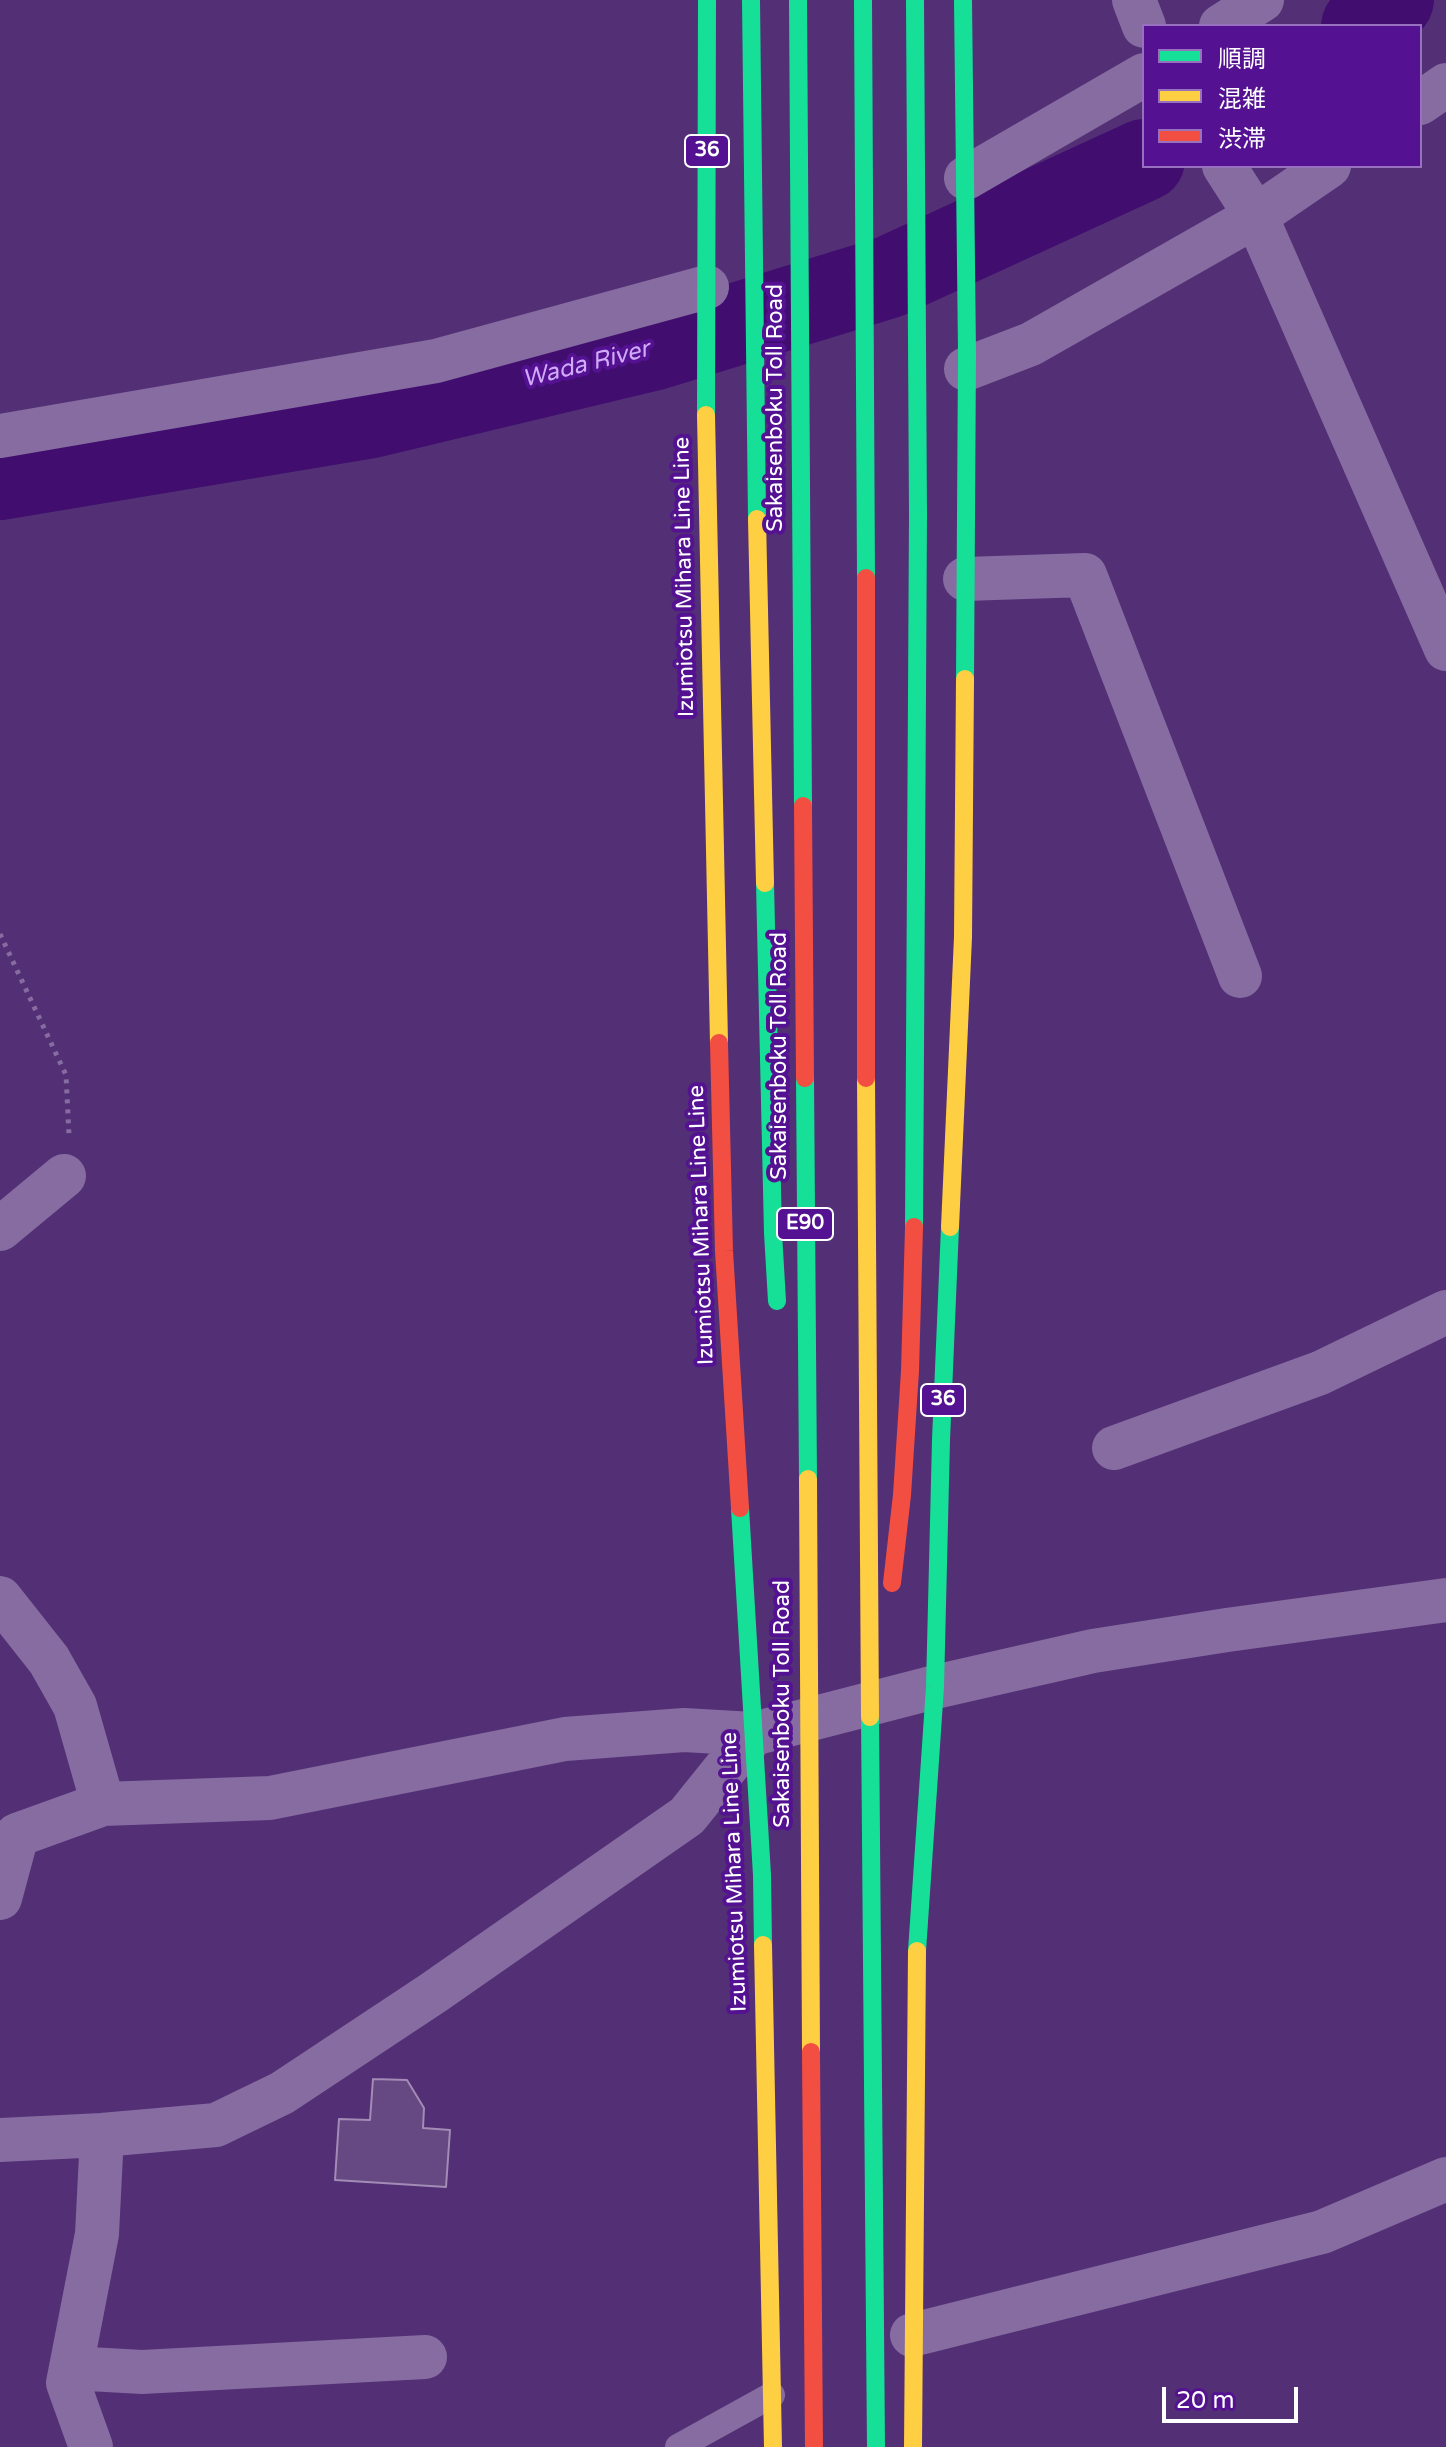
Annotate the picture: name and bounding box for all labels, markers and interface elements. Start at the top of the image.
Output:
legend [1142,24,1422,168]
text: 順調 [1218,45,1266,74]
text: 混雑 [1218,85,1266,114]
text: 渋滞 [1218,125,1266,154]
road number: 36 [685,135,729,167]
street label: Sakaisenboku Toll Road [763,284,789,532]
water label: Wada River [519,335,653,395]
street label: Izumiotsu Mihara Line Line [669,437,701,717]
street label: Sakaisenboku Toll Road [767,932,793,1180]
street label: Izumiotsu Mihara Line Line [684,1085,720,1365]
road number: E90 [777,1208,833,1240]
road number: 36 [921,1384,965,1416]
street label: Sakaisenboku Toll Road [770,1580,796,1828]
street label: Izumiotsu Mihara Line Line [717,1732,753,2012]
scale bar [1166,2371,1302,2421]
text: 20 m [1176,2386,1234,2415]

